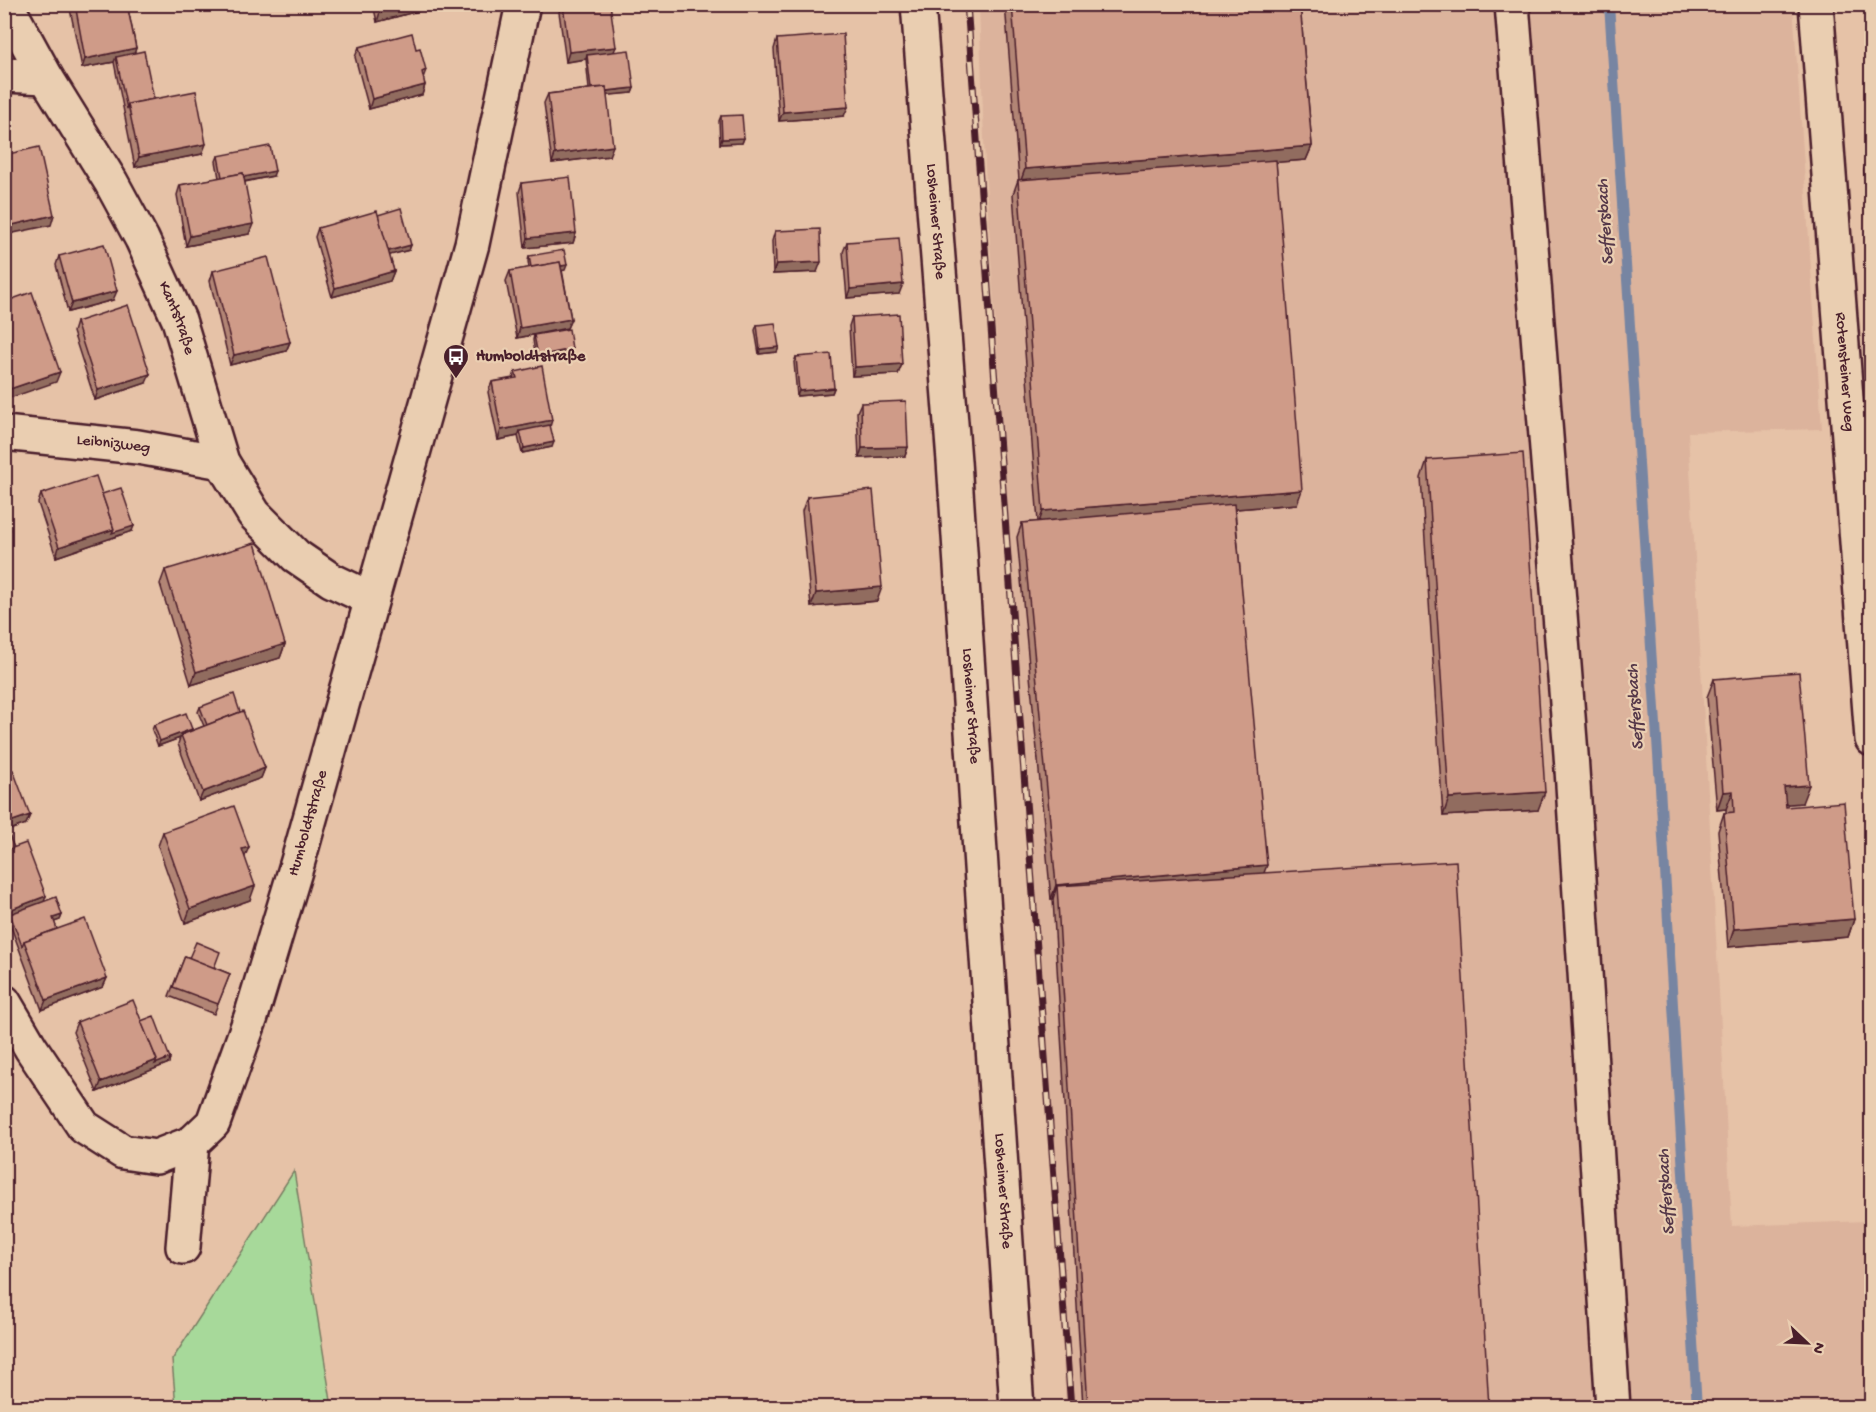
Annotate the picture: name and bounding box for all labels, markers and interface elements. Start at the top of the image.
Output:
street label: Losheimer Straße [921,163,949,281]
water label: Seffersbach [1592,178,1619,266]
street label: Kantstraße [153,279,199,358]
street label: Rotensteiner Weg [1830,312,1858,432]
bus stop icon: Humboldtstraße [441,342,471,380]
place label: Humboldtstraße [476,348,586,367]
street label: Leibnizweg [76,431,152,459]
street label: Losheimer Straße [957,648,984,765]
water label: Seffersbach [1622,663,1649,751]
street label: Humboldtstraße [284,768,333,879]
street label: Losheimer Straße [989,1132,1016,1250]
water label: Seffersbach [1653,1148,1680,1236]
north arrow [1777,1313,1837,1373]
text: N [1807,1339,1828,1357]

